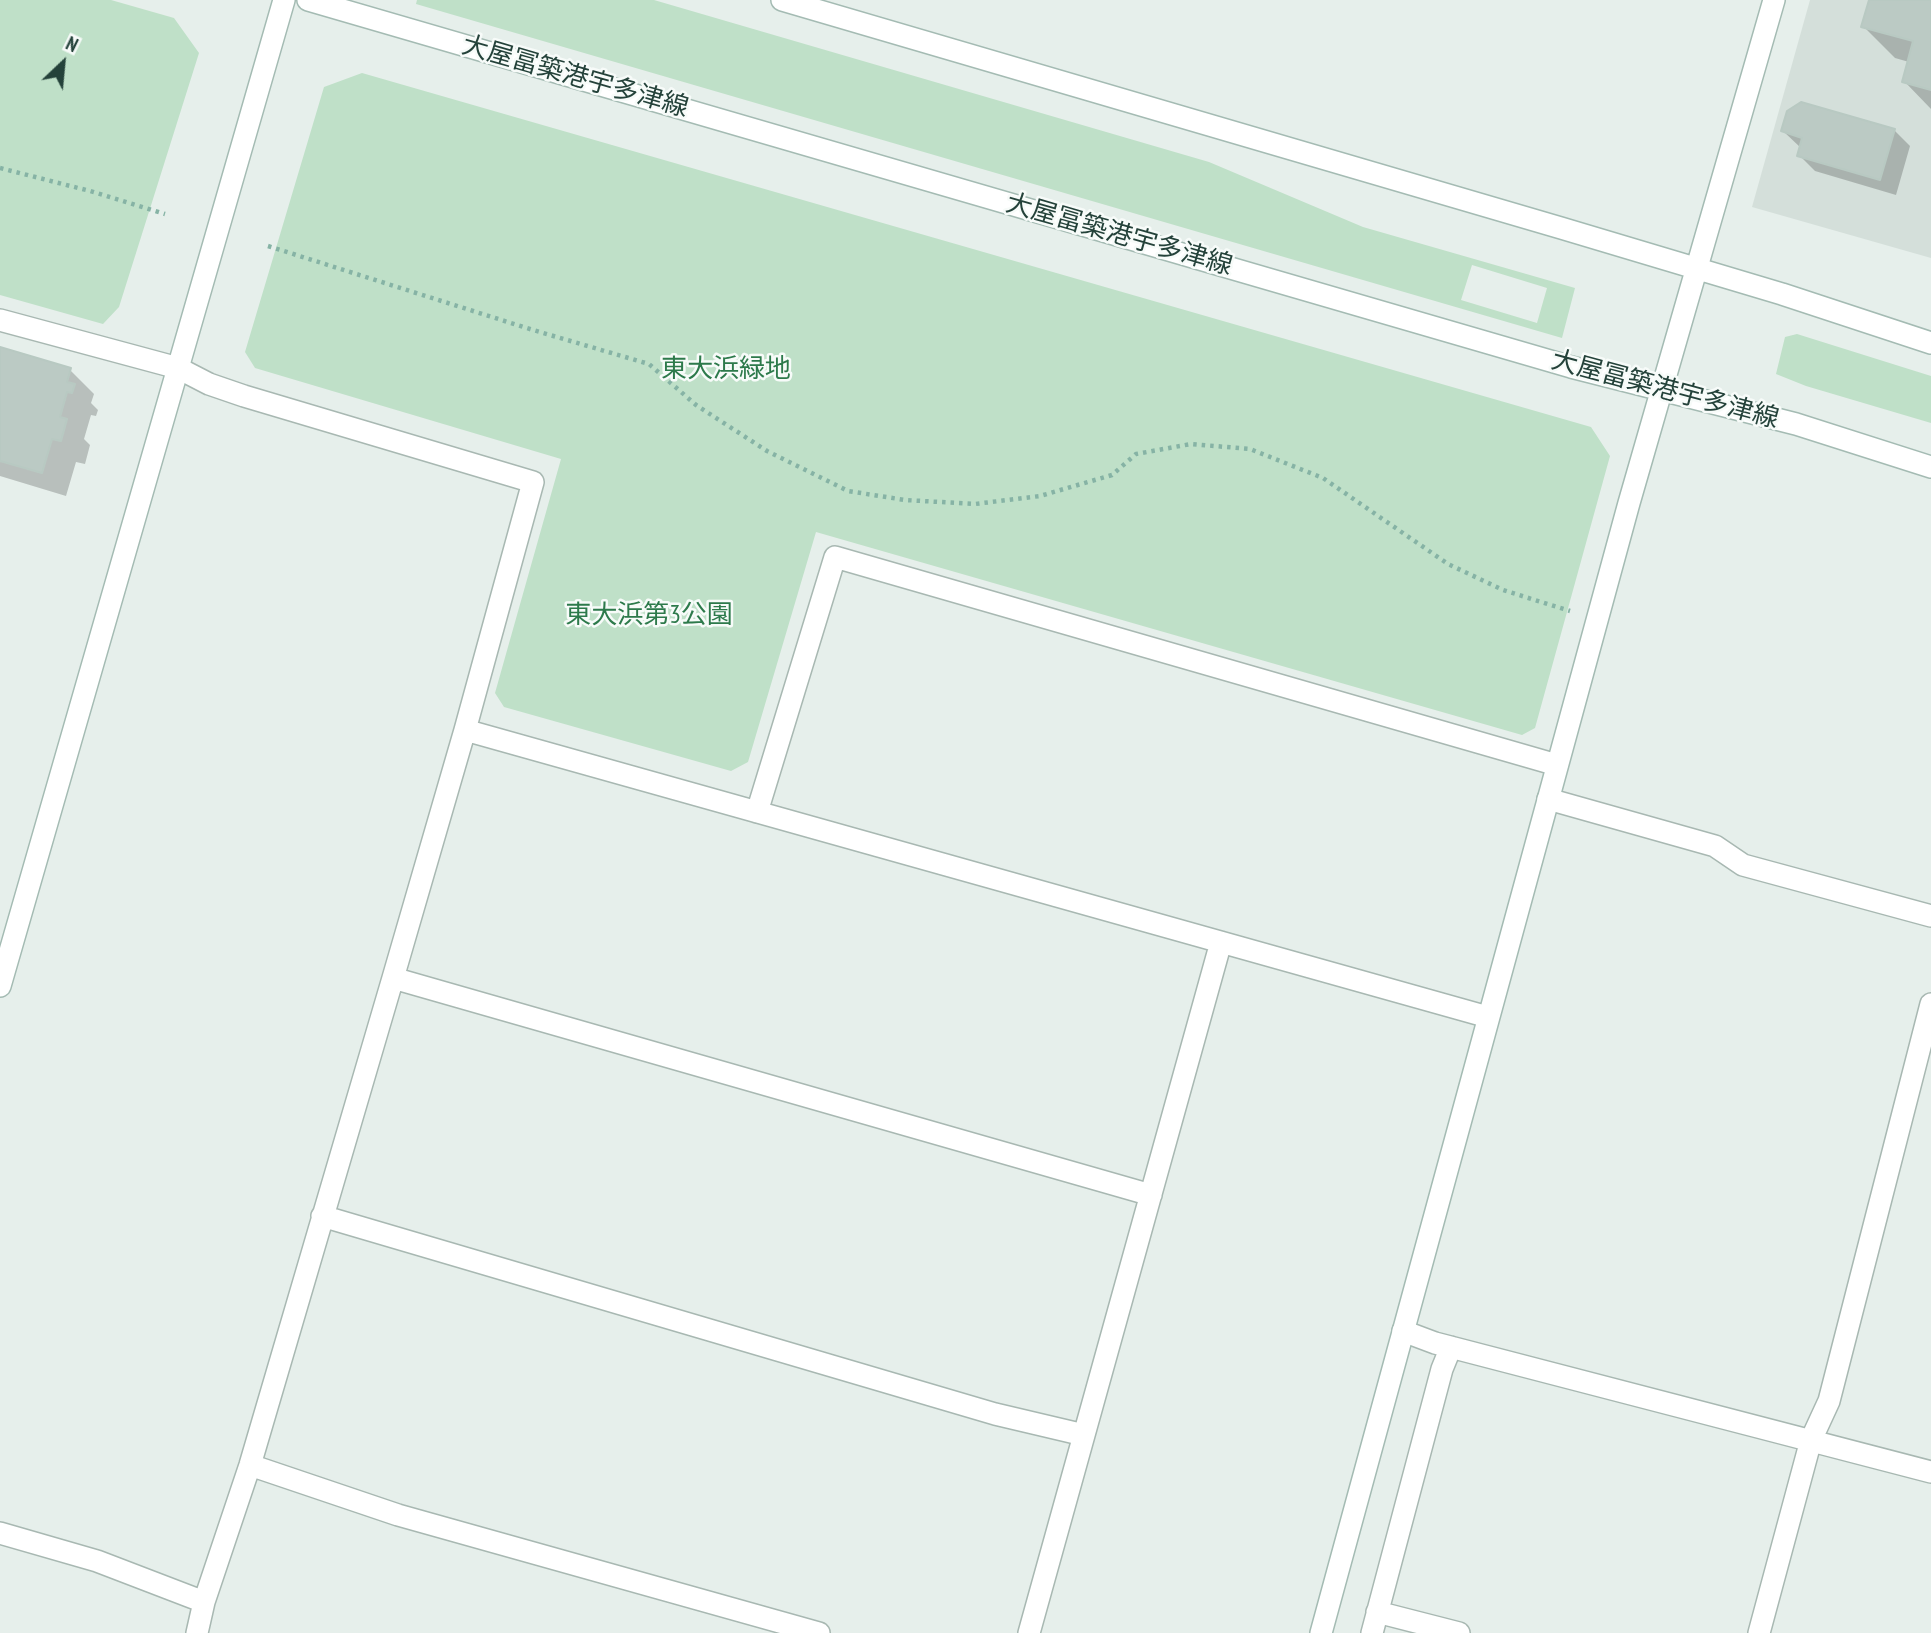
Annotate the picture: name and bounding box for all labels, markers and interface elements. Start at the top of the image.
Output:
north arrow [28,28,98,98]
street label: 大屋冨築港宇多津線 [458,30,692,124]
text: N [62,31,82,57]
street label: 大屋冨築港宇多津線 [1002,188,1236,282]
street label: 大屋冨築港宇多津線 [1548,345,1782,435]
park label: 東大浜緑地 [661,354,791,386]
park label: 東大浜第3公園 [565,600,733,632]

